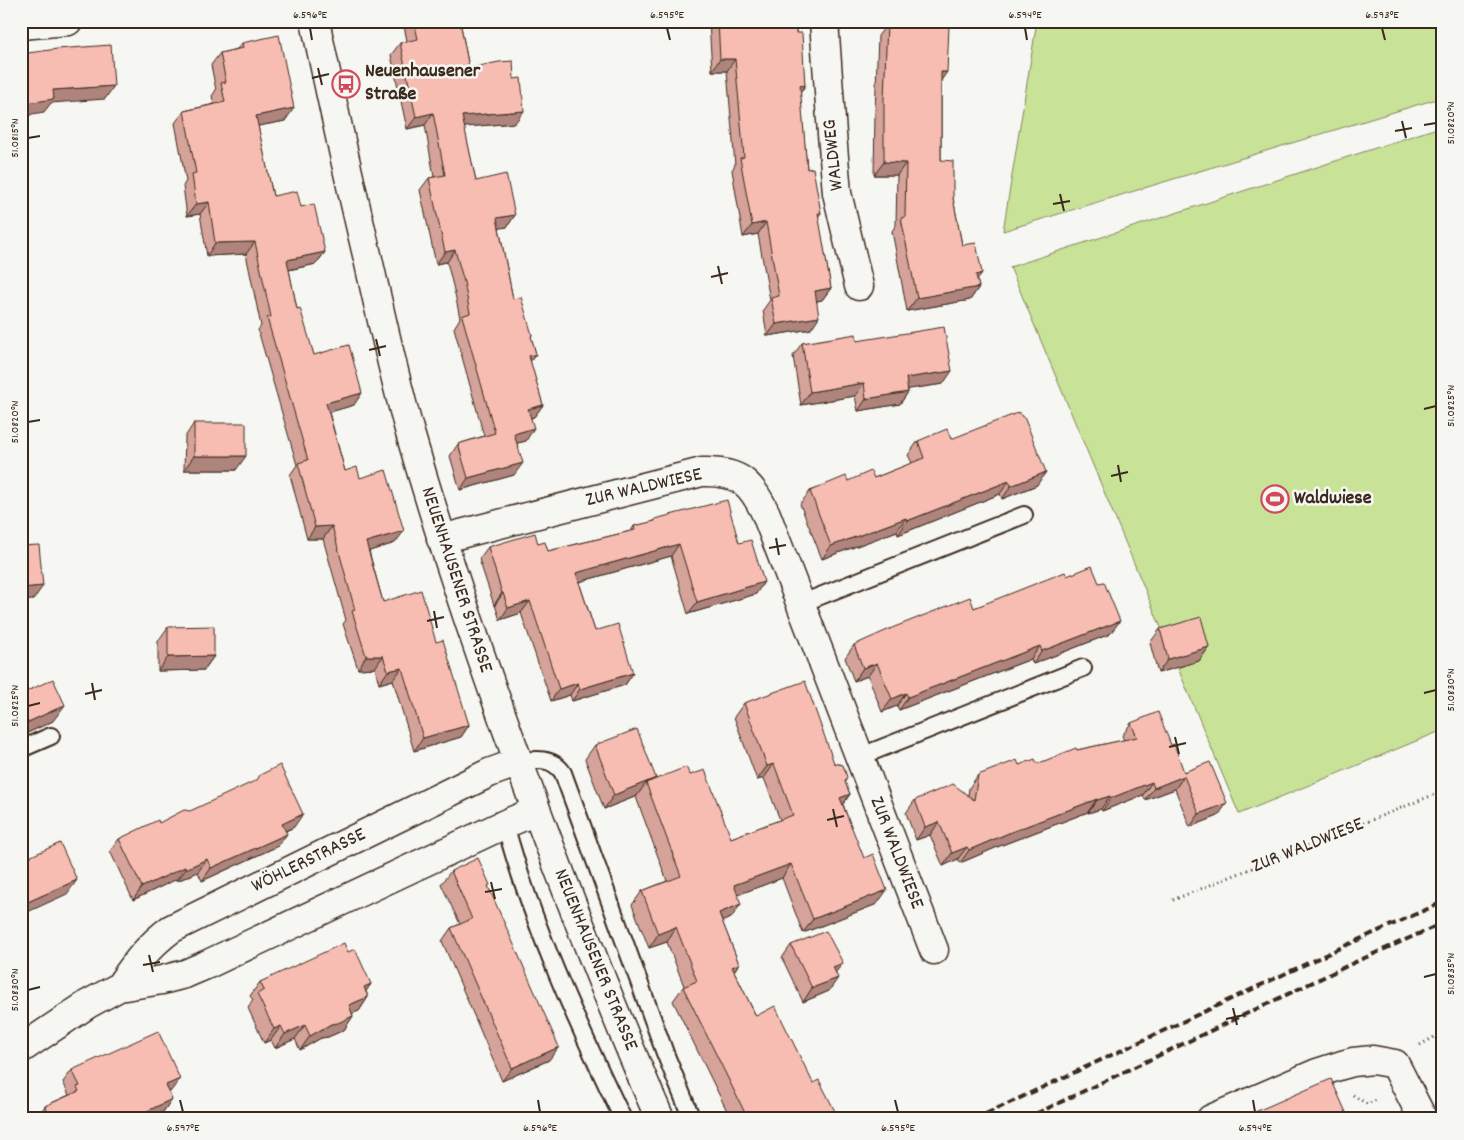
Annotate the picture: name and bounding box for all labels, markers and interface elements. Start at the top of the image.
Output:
text: 6.596°E [293,7,328,24]
text: 6.595°E [650,7,684,24]
text: 6.594°E [1008,7,1042,24]
text: 6.593°E [1365,7,1399,24]
place label: Neuenhausener Straße [365,58,481,109]
bus stop icon: Neuenhausener Straße [331,69,361,99]
text: 51.0820°N [1443,101,1460,145]
text: 51.0815°N [7,118,24,158]
street label: WALDWEG [816,118,852,192]
text: 51.0825°N [1443,385,1460,427]
text: 51.0820°N [7,400,24,444]
street label: ZUR WALDWIESE [583,461,705,515]
street label: NEUENHAUSENER STRASSE [413,484,499,676]
sports icon: Waldwiese [1260,484,1290,514]
place label: Waldwiese [1294,485,1372,513]
text: 51.0830°N [1443,668,1460,712]
text: 51.0825°N [7,685,24,727]
street label: ZUR WALDWIESE [862,793,930,913]
street label: ZUR WALDWIESE [1248,811,1368,881]
street label: WÖHLERSTRASSE [247,821,371,901]
street label: NEUENHAUSENER STRASSE [546,865,644,1055]
text: 51.0835°N [1443,953,1460,995]
text: 51.0830°N [7,968,24,1012]
text: 6.597°E [167,1120,200,1137]
text: 6.596°E [523,1120,558,1137]
text: 6.595°E [881,1120,915,1137]
text: 6.594°E [1238,1120,1272,1137]

